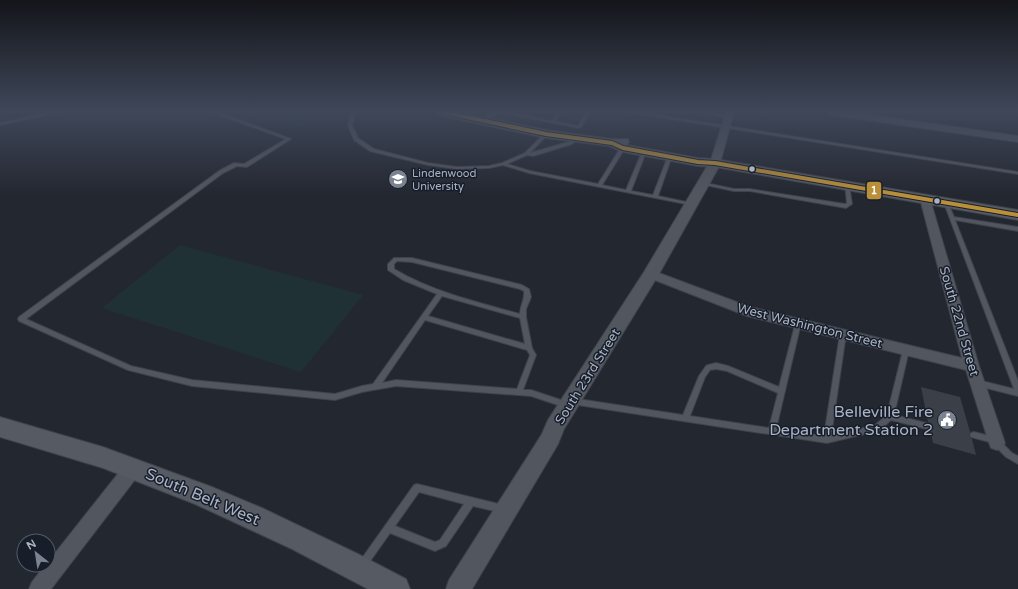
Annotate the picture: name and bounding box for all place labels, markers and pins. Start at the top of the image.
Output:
unlabelled marker [747,164,757,174]
place label: Lindenwood University [412,167,477,193]
school or university icon: Lindenwood University [387,168,409,190]
unlabelled marker [932,196,942,206]
place label: Belleville Fire Department Station 2 [769,402,933,440]
public building icon: Belleville Fire Department Station 2 [936,409,958,431]

